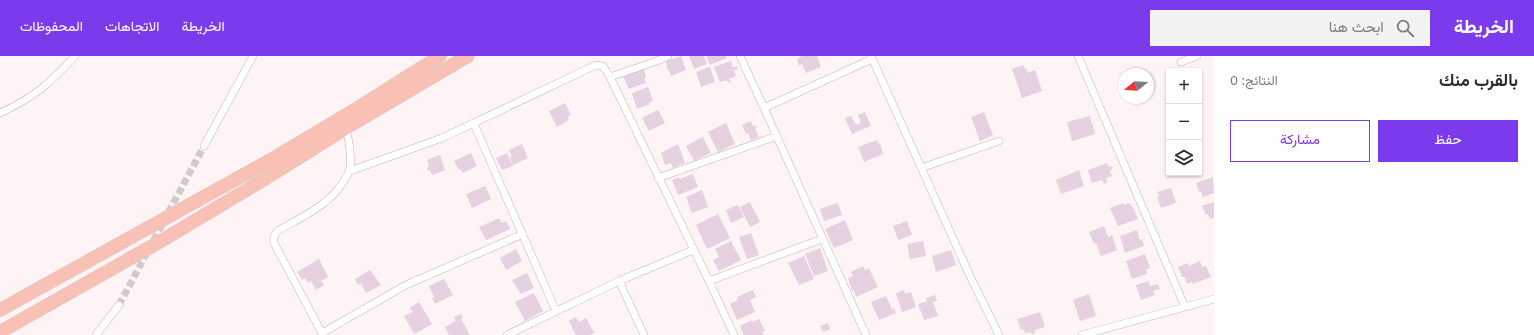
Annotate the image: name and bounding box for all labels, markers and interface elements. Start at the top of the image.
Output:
search box [1150,10,1430,46]
text: الخريطة [1454,14,1514,37]
text: المحفوظات [20,17,83,34]
text: الاتجاهات [105,17,159,34]
text: الخريطة [181,17,225,34]
text: ابحث هنا [1329,17,1384,35]
icon: search [1394,17,1416,39]
north arrow [1118,68,1154,104]
map controls [1166,68,1202,176]
button: + [1166,68,1202,104]
text: بالقرب منك [1439,69,1518,90]
text: النتائج: 0 [1230,72,1278,88]
button: − [1166,104,1202,140]
button: مشاركة [1230,120,1370,162]
button: حفظ [1378,120,1518,162]
button: layers [1166,140,1202,176]

